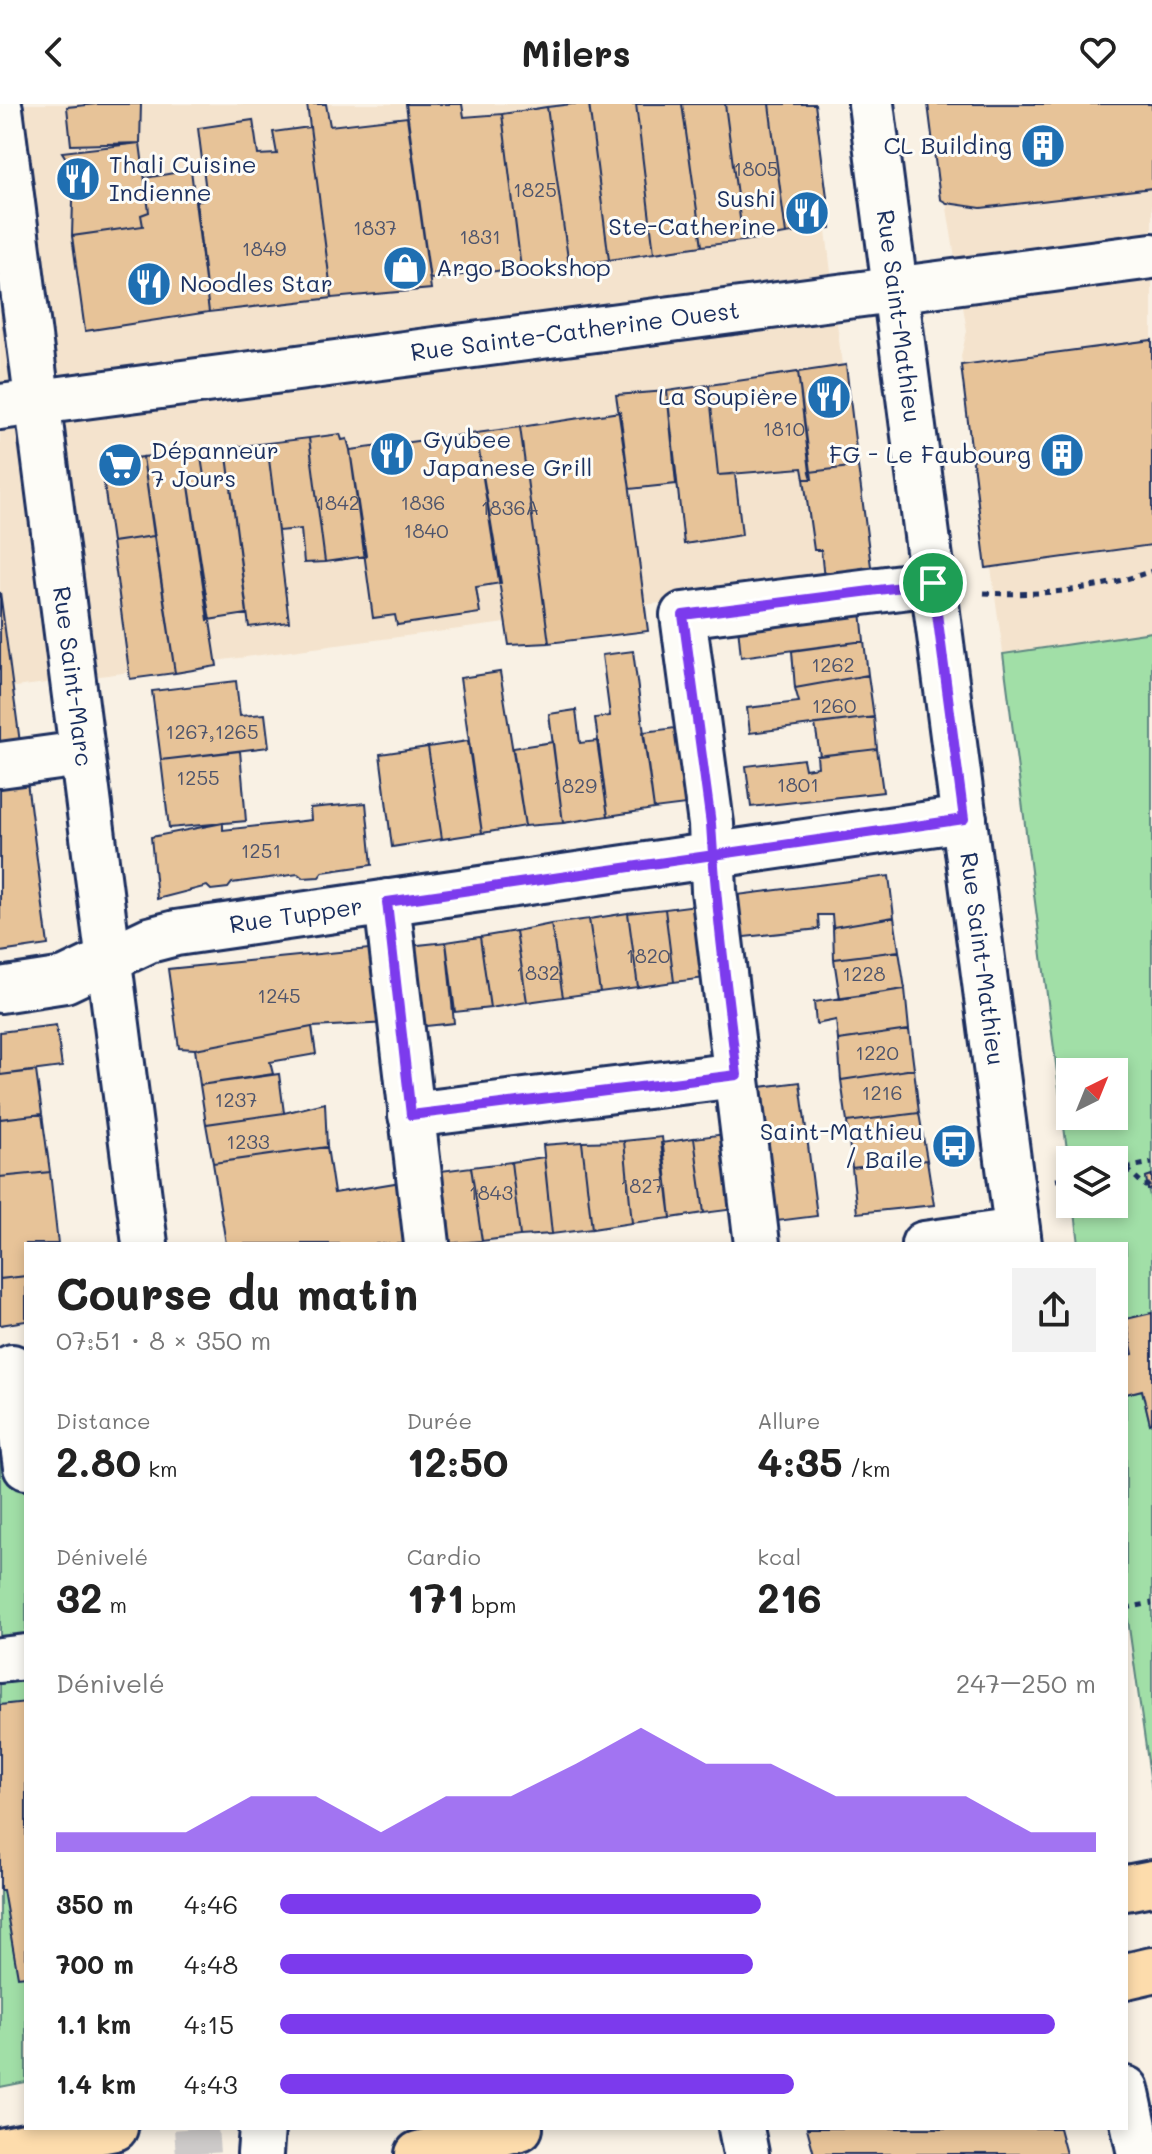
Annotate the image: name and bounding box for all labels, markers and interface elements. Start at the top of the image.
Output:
text: Milers [521,29,631,76]
icon: back [32,30,76,74]
icon: heart [1076,30,1120,74]
building icon: CL Building [1019,122,1067,170]
place label: CL Building [883,129,1012,160]
place label: Thali Cuisine Indienne [109,148,257,207]
restaurant icon: Thali Cuisine Indienne [54,155,102,203]
house number: 1805 [733,155,779,181]
house number: 1825 [513,176,557,202]
place label: Sushi Ste-Catherine [608,182,776,241]
restaurant icon: Sushi Ste-Catherine [783,189,831,237]
street label: Rue Saint-Mathieu [871,208,929,424]
house number: 1837 [353,214,397,240]
house number: 1831 [459,223,501,249]
house number: 1849 [242,235,286,261]
shop icon: Argo Bookshop [381,244,429,292]
place label: Argo Bookshop [436,251,611,282]
restaurant icon: Noodles Star [125,260,173,308]
place label: Noodles Star [180,267,333,298]
street label: Rue Sainte-Catherine Ouest [409,293,741,367]
restaurant icon: La Soupière [805,373,853,421]
place label: La Soupière [658,380,798,411]
house number: 1810 [763,415,805,441]
place label: Gyubee Japanese Grill [423,423,592,482]
restaurant icon: Gyubee Japanese Grill [368,430,416,478]
building icon: FG - Le Faubourg [1038,431,1086,479]
place label: Dépanneur 7 Jours [151,434,279,493]
place label: FG - Le Faubourg [829,438,1031,469]
supermarket icon: Dépanneur 7 Jours [96,441,144,489]
house number: 1842 [316,489,360,515]
house number: 1836 [401,489,445,515]
house number: 1836A [481,494,539,520]
house number: 1840 [403,517,449,543]
pin [899,549,967,617]
icon: arrive [911,561,955,605]
street label: Rue Saint-Marc [47,584,101,768]
house number: 1262 [811,651,855,677]
house number: 1260 [812,692,856,718]
house number: 1267,1265 [165,718,259,744]
house number: 1255 [176,764,220,790]
house number: 1801 [777,771,819,797]
house number: 1829 [553,772,597,798]
house number: 1251 [241,837,281,863]
street label: Rue Saint-Mathieu [954,850,1013,1067]
street label: Rue Tupper [227,889,364,939]
house number: 1820 [626,942,670,968]
house number: 1832 [516,959,560,985]
house number: 1228 [842,960,886,986]
house number: 1245 [257,982,301,1008]
house number: 1220 [855,1039,899,1065]
north arrow [1056,1058,1128,1130]
map controls [1056,1058,1128,1218]
house number: 1216 [861,1079,903,1105]
house number: 1237 [215,1086,257,1112]
place label: Saint-Mathieu / Baile [760,1115,923,1174]
bus stop icon: Saint-Mathieu / Baile [930,1122,978,1170]
house number: 1233 [226,1128,270,1154]
button: layers [1056,1146,1128,1218]
house number: 1827 [620,1172,664,1198]
house number: 1843 [469,1179,513,1205]
text: Course du matin [56,1264,418,1321]
button: share [1012,1268,1096,1352]
text: 07:51 · 8 × 350 m [56,1323,271,1357]
text: Distance [56,1406,151,1435]
text: Durée [407,1406,472,1435]
text: Allure [757,1406,820,1435]
text: 2.80 [56,1435,141,1487]
text: 12:50 [407,1435,509,1487]
text: 4:35 [757,1435,843,1487]
text: km [141,1454,177,1483]
text: /km [843,1454,891,1483]
text: Dénivelé [56,1542,148,1571]
text: Cardio [407,1542,481,1571]
text: kcal [757,1542,801,1571]
text: 32 [56,1571,102,1623]
text: 171 [407,1571,464,1623]
text: 216 [757,1571,822,1623]
text: m [102,1590,127,1619]
text: bpm [464,1590,517,1619]
text: Dénivelé [56,1666,165,1700]
text: 247–250 m [956,1666,1096,1700]
text: 350 m [56,1887,134,1921]
text: 4:46 [184,1887,238,1921]
text: 700 m [56,1947,134,1981]
text: 4:48 [184,1947,238,1981]
text: 1.1 km [56,2007,131,2041]
text: 4:15 [184,2007,234,2041]
text: 1.4 km [56,2067,136,2101]
text: 4:43 [184,2067,238,2101]

